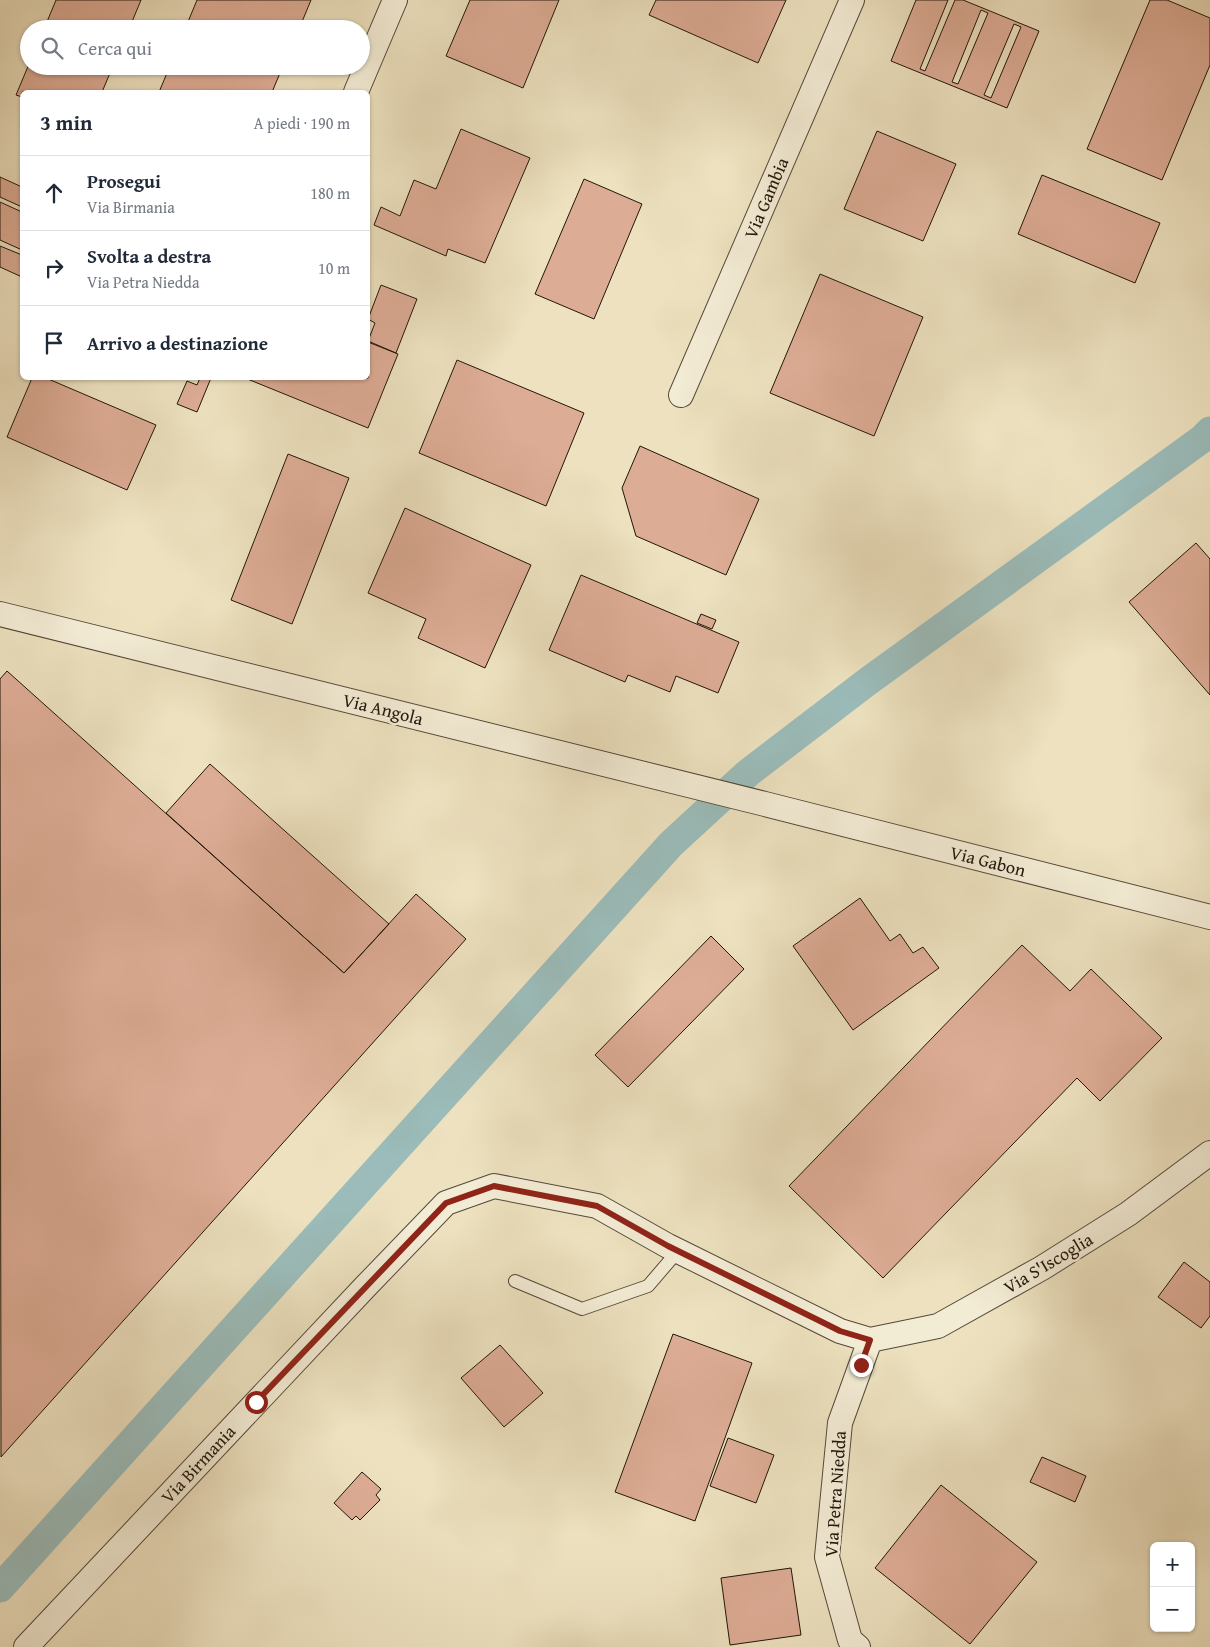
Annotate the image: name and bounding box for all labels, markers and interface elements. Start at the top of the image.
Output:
search box [20,20,370,75]
icon: search [38,34,66,62]
text: Cerca qui [78,34,152,62]
text: 3 min [40,107,92,138]
text: A piedi · 190 m [254,111,350,135]
street label: Via Gambia [737,153,795,243]
text: Prosegui [87,167,161,195]
icon: ahead [40,179,68,207]
text: 180 m [310,181,350,205]
text: Via Birmania [87,195,175,219]
text: Svolta a destra [87,242,211,270]
icon: right [40,254,68,282]
text: 10 m [318,256,350,280]
text: Via Petra Niedda [87,270,199,294]
icon: arrive [40,329,68,357]
text: Arrivo a destinazione [87,329,268,357]
street label: Via Angola [340,686,427,732]
street label: Via Gabon [947,839,1029,883]
street label: Via S'Iscoglia [998,1225,1098,1300]
route end [850,1354,873,1377]
route start [245,1391,268,1414]
street label: Via Birmania [154,1418,242,1509]
street label: Via Petra Niedda [817,1429,853,1558]
map controls [1150,1542,1195,1632]
button: + [1150,1542,1195,1587]
button: − [1150,1587,1195,1632]

